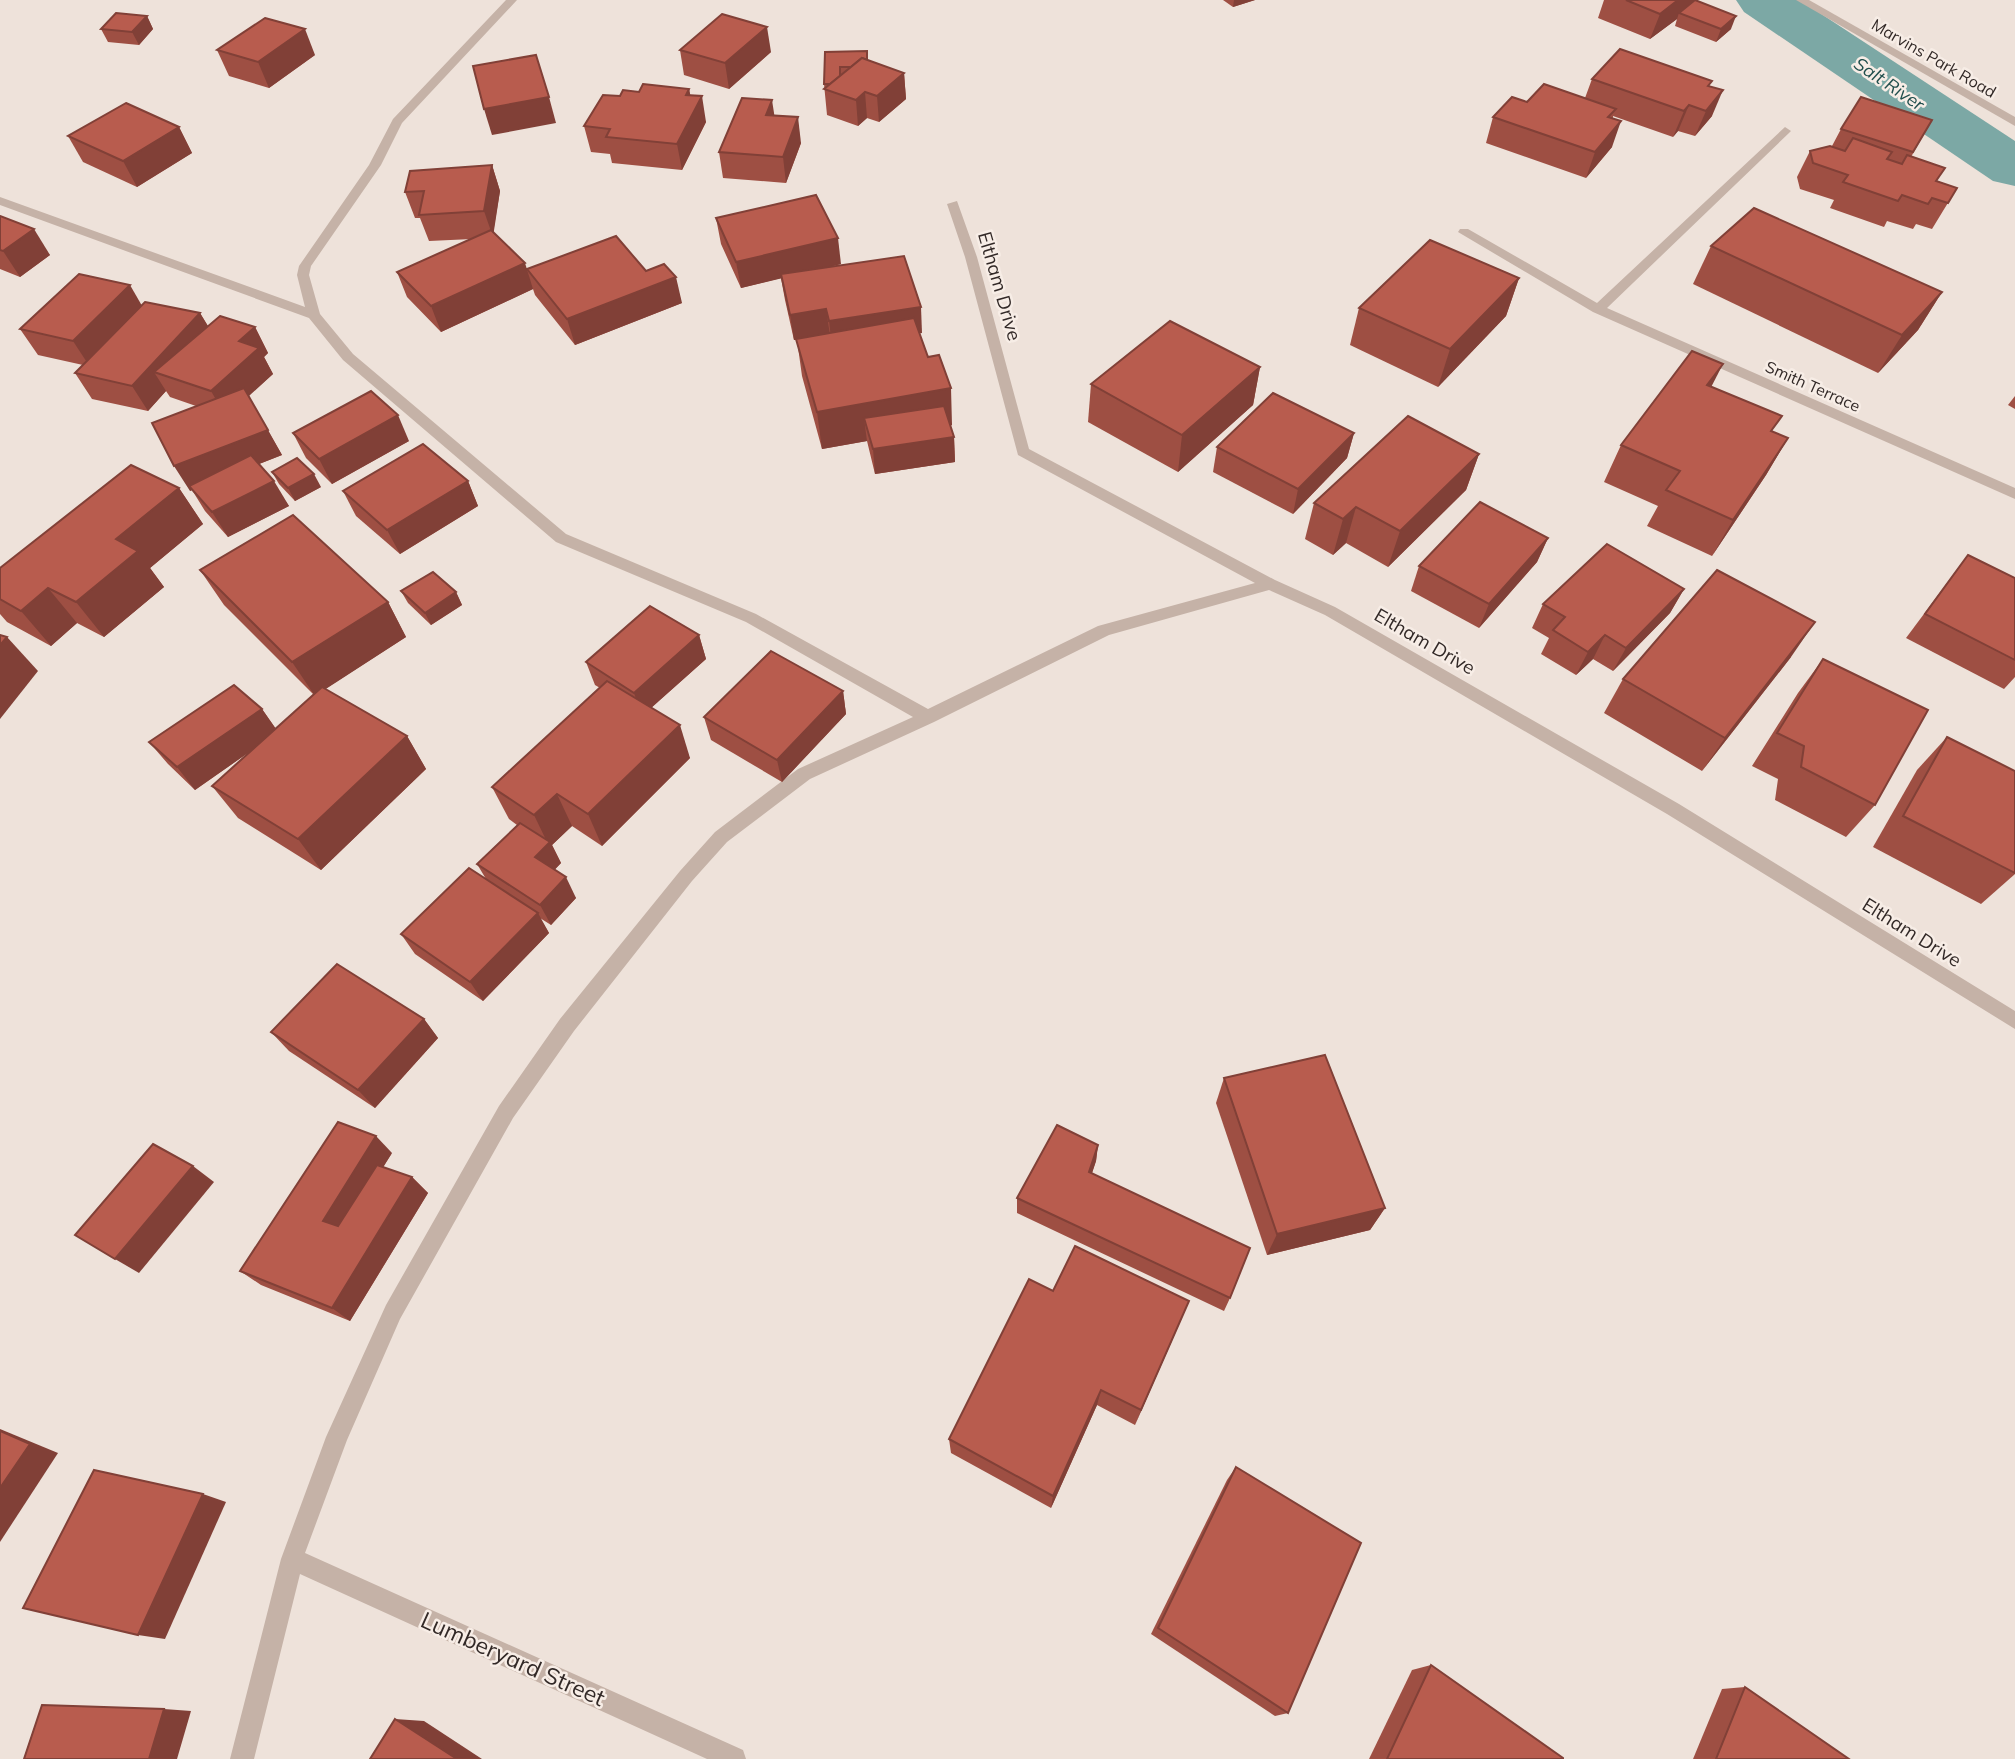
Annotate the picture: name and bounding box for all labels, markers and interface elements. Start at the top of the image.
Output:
street label: Marvins Park Road [1868,14,2000,102]
water label: Salt River [1850,52,1930,116]
street label: Eltham Drive [973,229,1027,343]
street label: Smith Terrace [1762,356,1864,416]
street label: Eltham Drive [1370,603,1480,679]
street label: Eltham Drive [1858,892,1966,972]
street label: Lumberyard Street [417,1605,610,1712]

